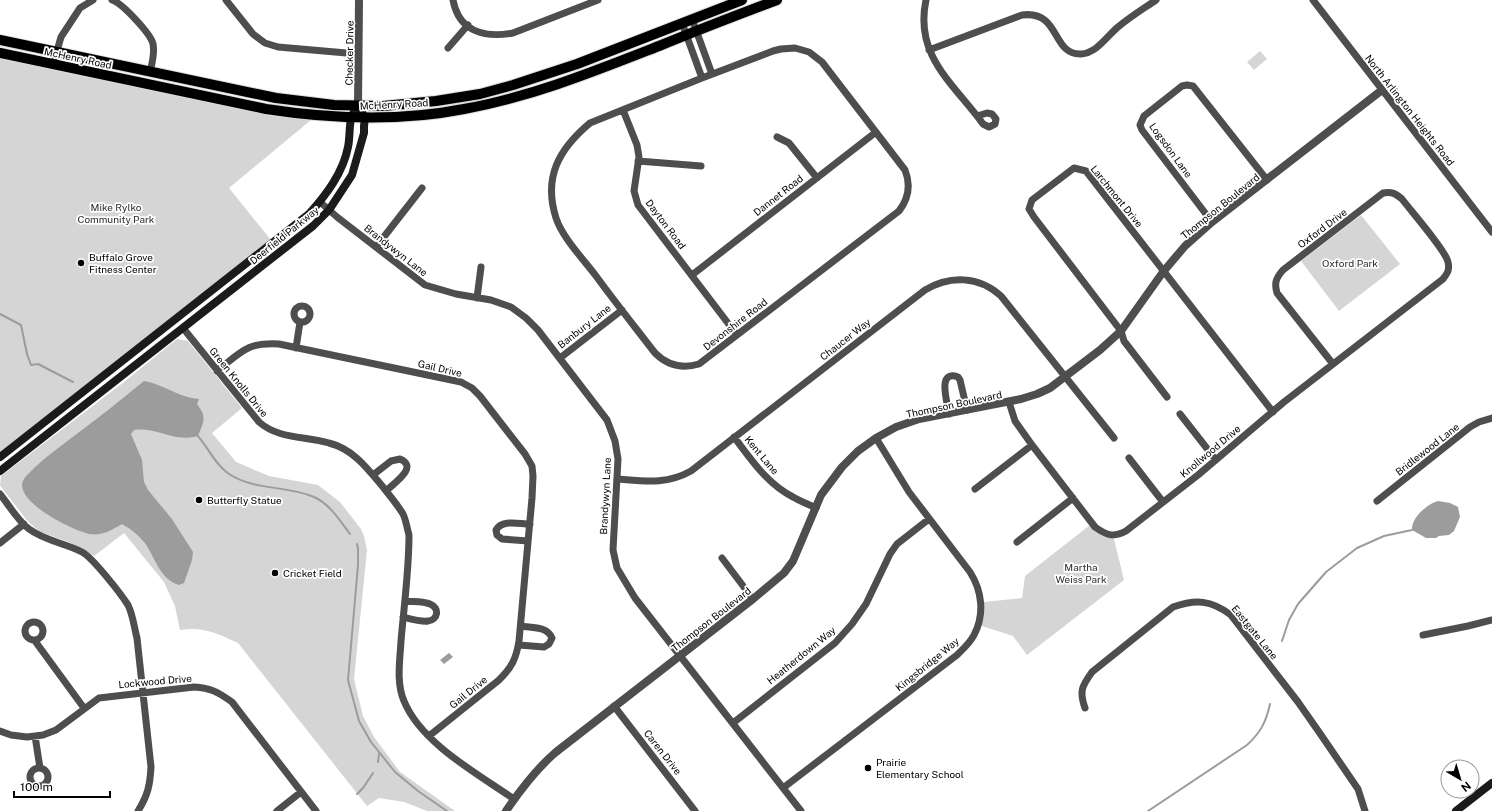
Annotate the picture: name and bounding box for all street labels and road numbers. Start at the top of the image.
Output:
street label: Checker Drive [342,20,356,86]
street label: McHenry Road [43,45,113,71]
street label: North Arlington Heights Road [1363,52,1457,168]
street label: McHenry Road [359,96,429,112]
street label: Logsdon Lane [1147,120,1195,180]
street label: Larchmont Drive [1088,163,1146,230]
street label: Thompson Boulevard [1178,171,1262,241]
street label: Dannet Road [751,172,805,218]
street label: Dayton Road [643,197,689,251]
street label: Deerfield Parkway [247,203,321,266]
street label: Oxford Drive [1295,205,1349,250]
street label: Brandywyn Lane [362,222,430,279]
street label: Devonshire Road [701,295,769,353]
street label: Banbury Lane [555,301,613,350]
street label: Chaucer Way [817,315,873,362]
street label: Green Knolls Drive [207,345,271,419]
street label: Gail Drive [417,357,463,379]
street label: Thompson Boulevard [905,388,1003,420]
street label: Bridlewood Lane [1393,420,1461,478]
street label: Knollwood Drive [1177,422,1243,480]
street label: Kent Lane [742,433,782,477]
street label: Brandywyn Lane [597,457,613,535]
street label: Thompson Boulevard [669,584,753,654]
street label: Eastgate Lane [1229,602,1281,662]
street label: Heatherdown Way [764,623,838,686]
street label: Kingsbridge Way [893,634,962,693]
street label: Lockwood Drive [118,672,193,690]
street label: Gail Drive [447,673,489,711]
street label: Caren Drive [642,727,685,777]

